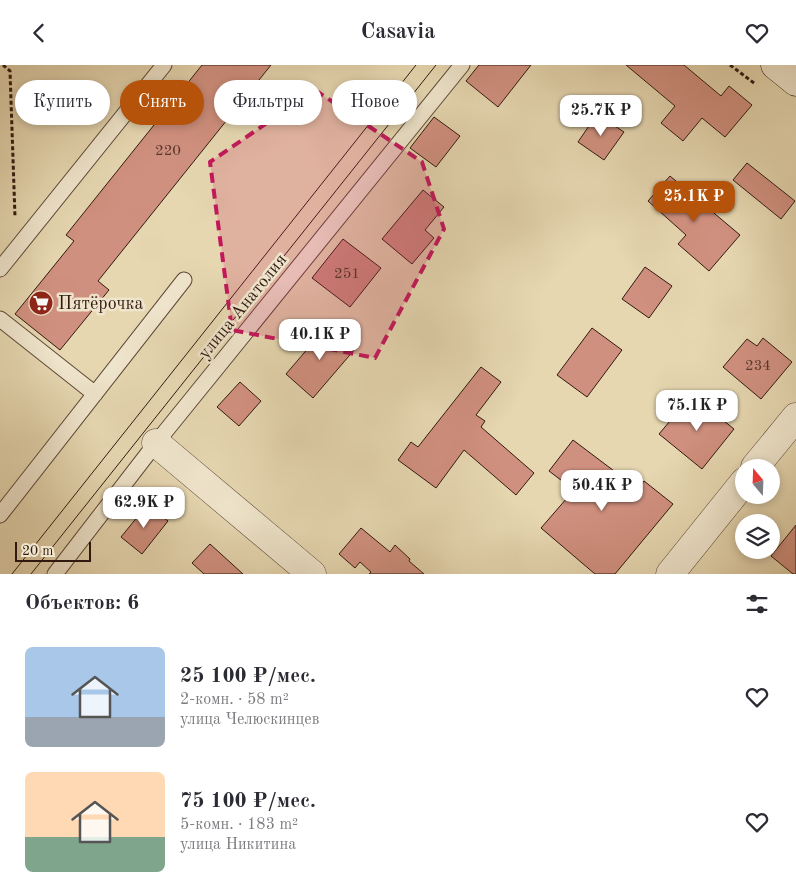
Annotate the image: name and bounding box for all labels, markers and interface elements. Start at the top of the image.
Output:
icon: back [25,19,53,47]
icon: heart [743,19,771,47]
text: Casavia [361,21,435,43]
chip: Купить [15,80,110,125]
chip: Снять [120,80,204,125]
chip: Фильтры [214,80,322,125]
chip: Новое [332,80,417,125]
pin: 25.7K ₽ [555,95,647,137]
text: 25.7K ₽ [571,103,631,119]
house number: 220 [155,144,181,159]
pin: 25.1K ₽ [648,181,740,223]
text: 25.1K ₽ [664,189,724,205]
street label: улица Анатолия [195,251,290,362]
house number: 251 [334,267,360,282]
supermarket icon: Пятёрочка [28,290,54,316]
place label: Пятёрочка [58,295,144,313]
pin: 40.1K ₽ [274,319,366,361]
text: 40.1K ₽ [290,327,350,343]
house number: 234 [745,359,771,374]
pin: 75.1K ₽ [651,389,743,432]
text: 75.1K ₽ [667,398,727,414]
north arrow [735,459,780,504]
map controls [735,459,780,559]
pin: 50.4K ₽ [556,469,648,512]
text: 50.4K ₽ [572,478,632,494]
pin: 62.9K ₽ [98,487,190,529]
text: 62.9K ₽ [114,495,174,511]
button: layers [735,514,780,559]
scale bar [15,539,91,562]
text: 20 m [22,544,53,558]
icon: filters [743,590,771,618]
text: Объектов: 6 [25,593,139,614]
text: 25 100 ₽/мес. [180,666,316,687]
icon: home [65,667,125,727]
icon: heart [743,683,771,711]
text: 2-комн. · 58 m² [180,692,289,708]
text: улица Челюскинцев [180,712,319,728]
text: 75 100 ₽/мес. [180,791,316,812]
icon: home [65,792,125,852]
icon: heart [743,808,771,836]
text: 5-комн. · 183 m² [180,817,298,833]
text: улица Никитина [180,837,296,853]

